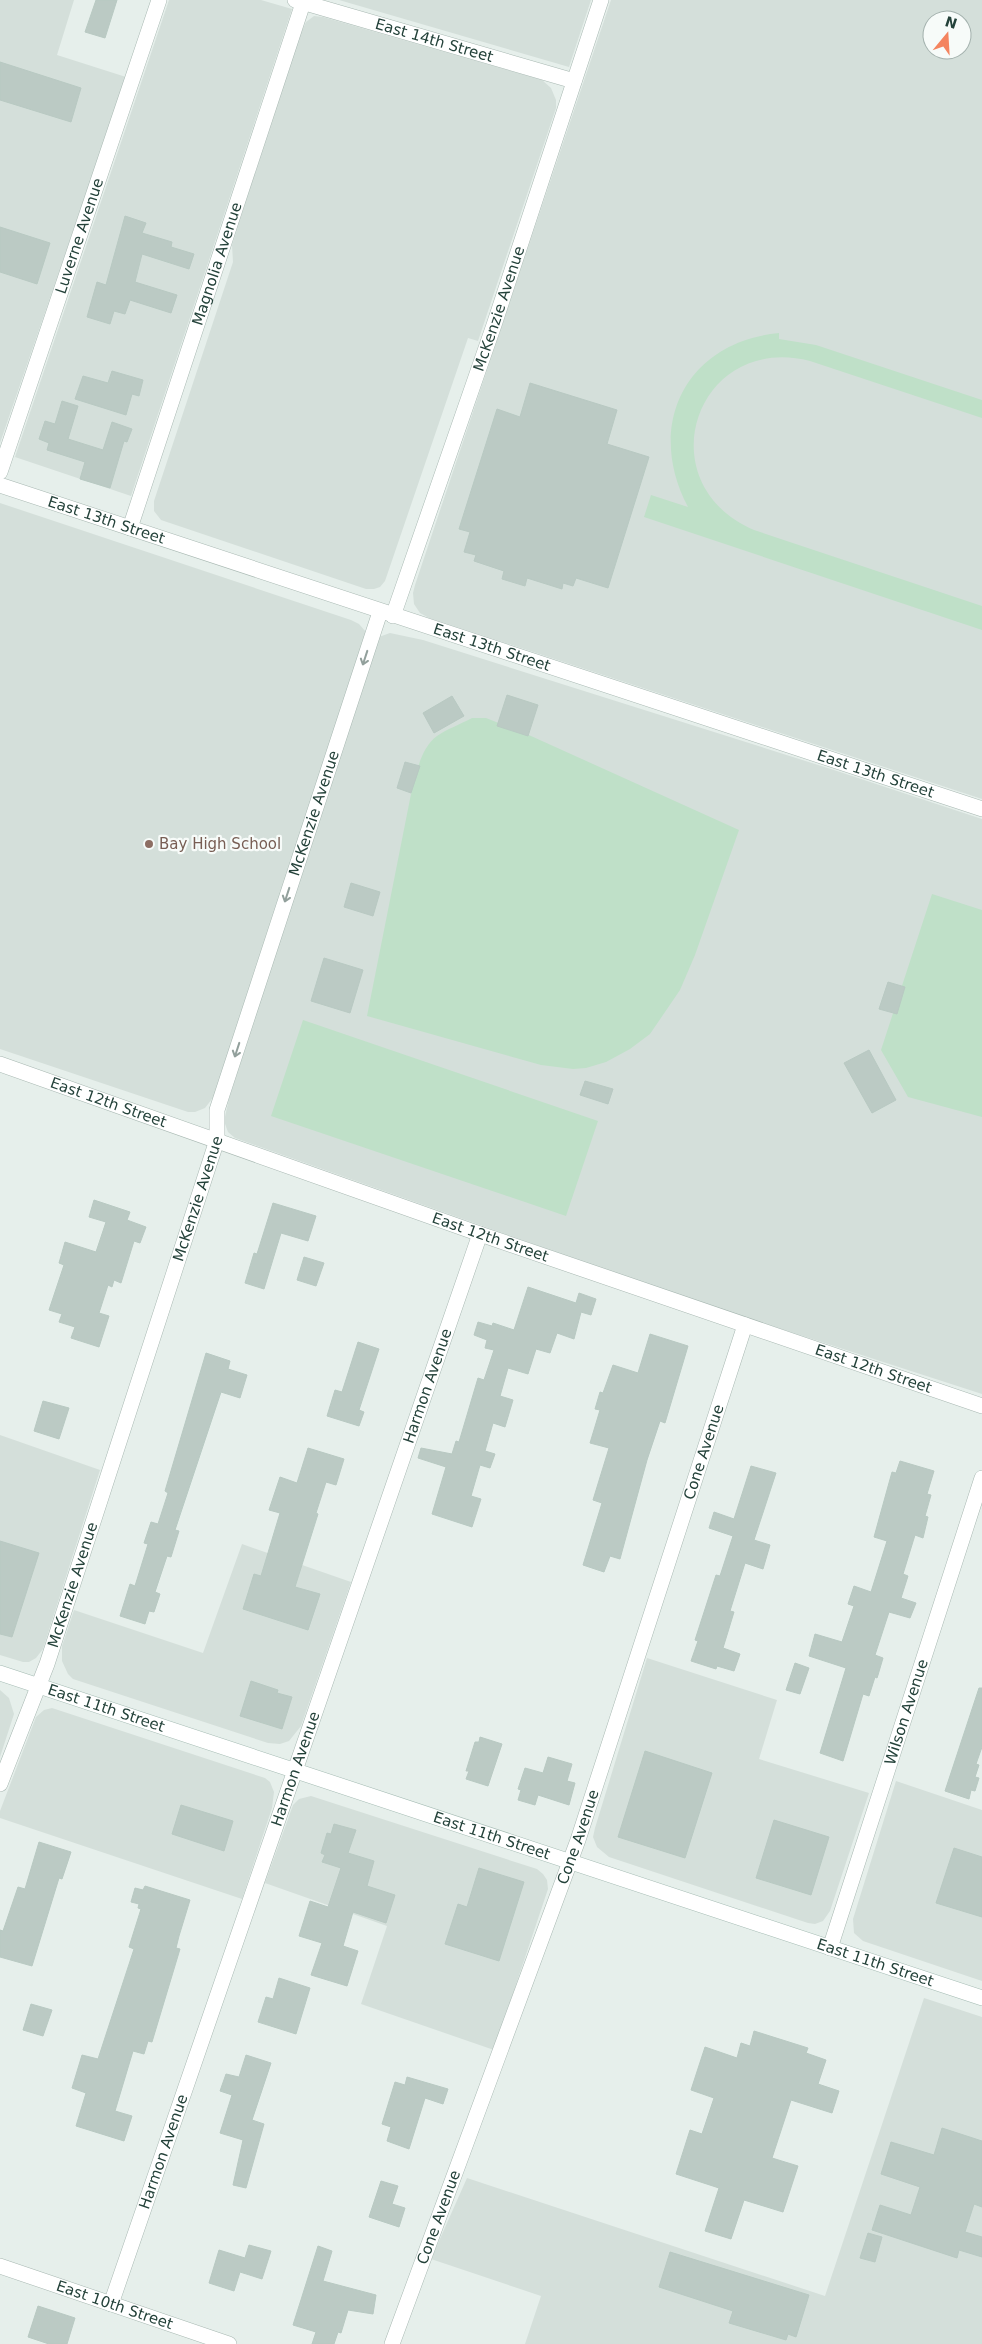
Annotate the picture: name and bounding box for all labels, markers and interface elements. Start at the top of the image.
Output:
north arrow [922,10,972,60]
text: N [943,13,959,32]
street label: East 14th Street [373,15,495,66]
street label: Luverne Avenue [52,176,107,296]
street label: Magnolia Avenue [188,200,246,328]
street label: McKenzie Avenue [470,244,528,374]
street label: East 13th Street [46,492,167,548]
street label: East 13th Street [431,620,553,675]
one-way arrow [360,650,369,665]
street label: East 13th Street [815,746,936,802]
street label: McKenzie Avenue [285,748,343,878]
place label: Bay High School [159,835,281,853]
marker: Bay High School [143,838,155,850]
one-way arrow [282,887,291,903]
one-way arrow [231,1042,241,1058]
street label: East 12th Street [48,1074,169,1131]
street label: McKenzie Avenue [169,1134,227,1264]
street label: East 12th Street [430,1209,551,1266]
street label: Harmon Avenue [399,1326,456,1446]
street label: East 12th Street [813,1340,934,1397]
street label: Cone Avenue [680,1402,728,1502]
street label: McKenzie Avenue [44,1520,101,1650]
street label: Wilson Avenue [881,1657,932,1767]
street label: East 11th Street [46,1680,167,1736]
street label: Harmon Avenue [267,1709,324,1829]
street label: Cone Avenue [553,1788,603,1887]
street label: East 11th Street [431,1808,553,1864]
street label: East 11th Street [815,1935,936,1990]
street label: Harmon Avenue [135,2092,192,2212]
street label: Cone Avenue [413,2168,464,2267]
street label: East 10th Street [54,2277,175,2333]

